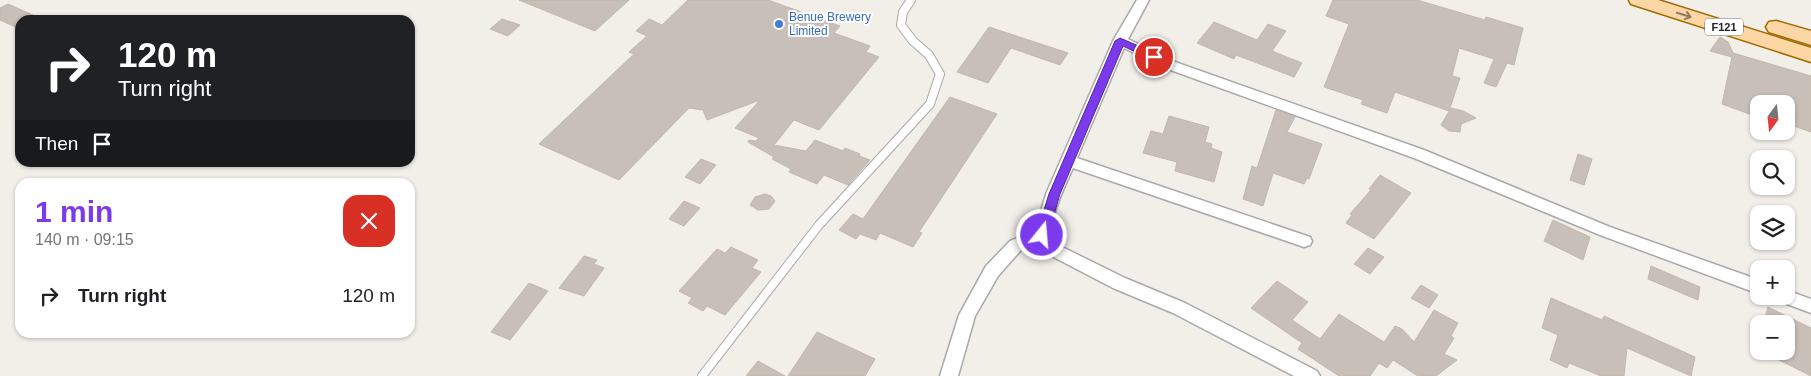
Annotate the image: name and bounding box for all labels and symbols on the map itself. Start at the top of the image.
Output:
place label: Benue Brewery Limited [789,10,871,38]
one-way arrow [1676,10,1692,20]
marker: Benue Brewery Limited [773,18,785,30]
road number: F121 [1705,18,1743,36]
pin [1133,36,1175,78]
north arrow [1750,95,1795,140]
position arrow [1015,208,1067,260]

